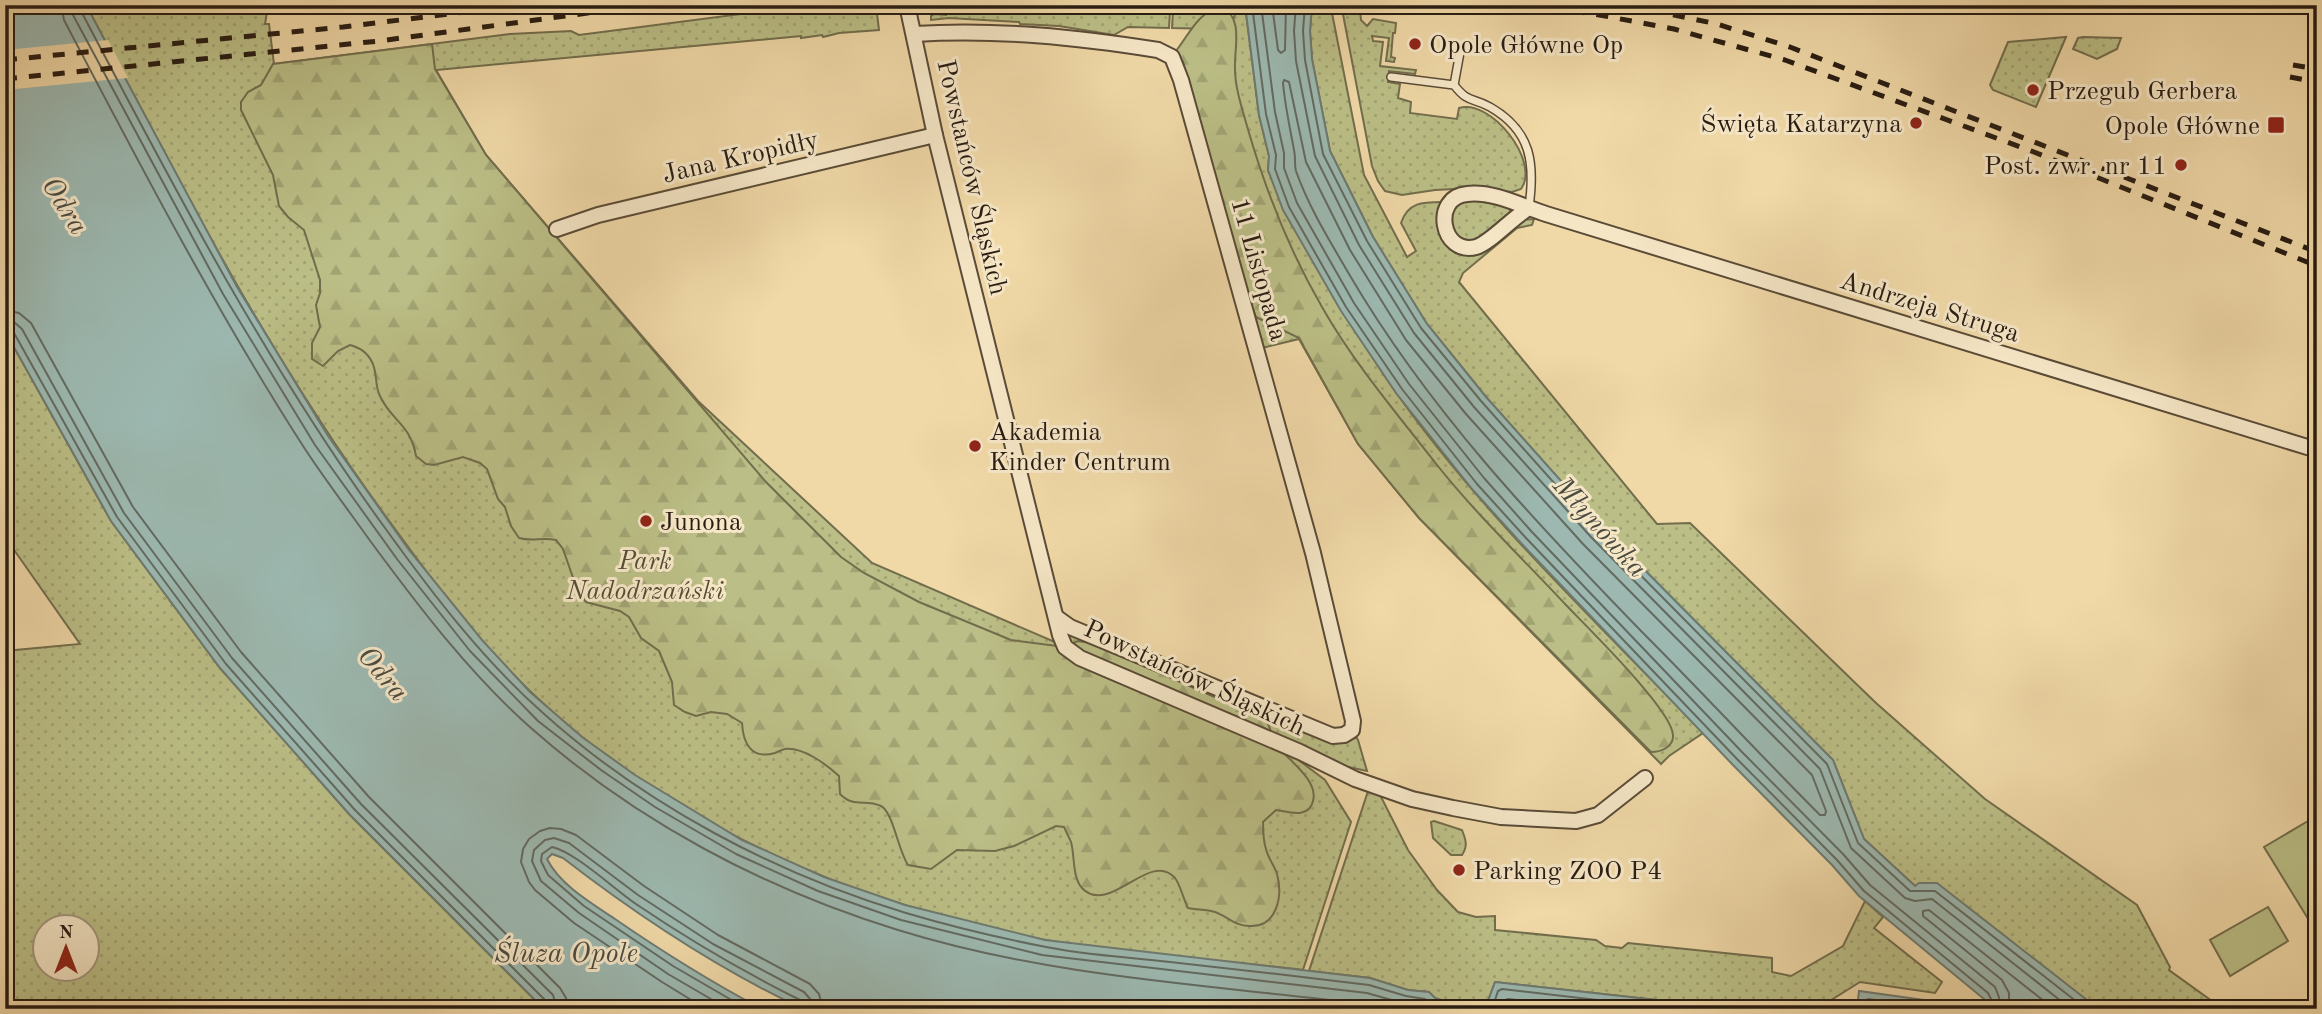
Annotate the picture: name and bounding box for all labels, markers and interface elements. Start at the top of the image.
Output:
place label: Opole Główne Op [1429,33,1623,59]
marker: Opole Główne Op [1407,36,1423,52]
street label: Powstańców Śląskich [931,56,1016,298]
place label: Przegub Gerbera [2047,79,2238,105]
marker: Przegub Gerbera [2025,82,2041,98]
place label: Święta Katarzyna [1700,107,1902,138]
place label: Opole Główne [2105,114,2260,140]
marker: Święta Katarzyna [1908,115,1924,131]
marker: Opole Główne [2266,115,2286,135]
street label: Jana Kropidły [660,127,821,189]
place label: Post. zwr. nr 11 [1984,154,2167,180]
marker: Post. zwr. nr 11 [2173,157,2189,173]
water label: Odra [35,173,92,240]
street label: 11 Listopada [1225,195,1291,344]
street label: Andrzeja Struga [1836,268,2023,348]
place label: Akademia Kinder Centrum [989,420,1171,476]
marker: Akademia Kinder Centrum [967,438,983,454]
water label: Młynówka [1546,471,1651,584]
place label: Junona [660,510,742,536]
marker: Junona [638,513,654,529]
park label: Park Nadodrzański [565,549,724,605]
street label: Powstańców Śląskich [1080,612,1311,741]
water label: Odra [351,642,412,708]
place label: Parking ZOO P4 [1473,859,1662,885]
marker: Parking ZOO P4 [1451,862,1467,878]
north arrow [32,912,102,982]
text: N [59,924,74,943]
water label: Śluza Opole [494,935,638,969]

